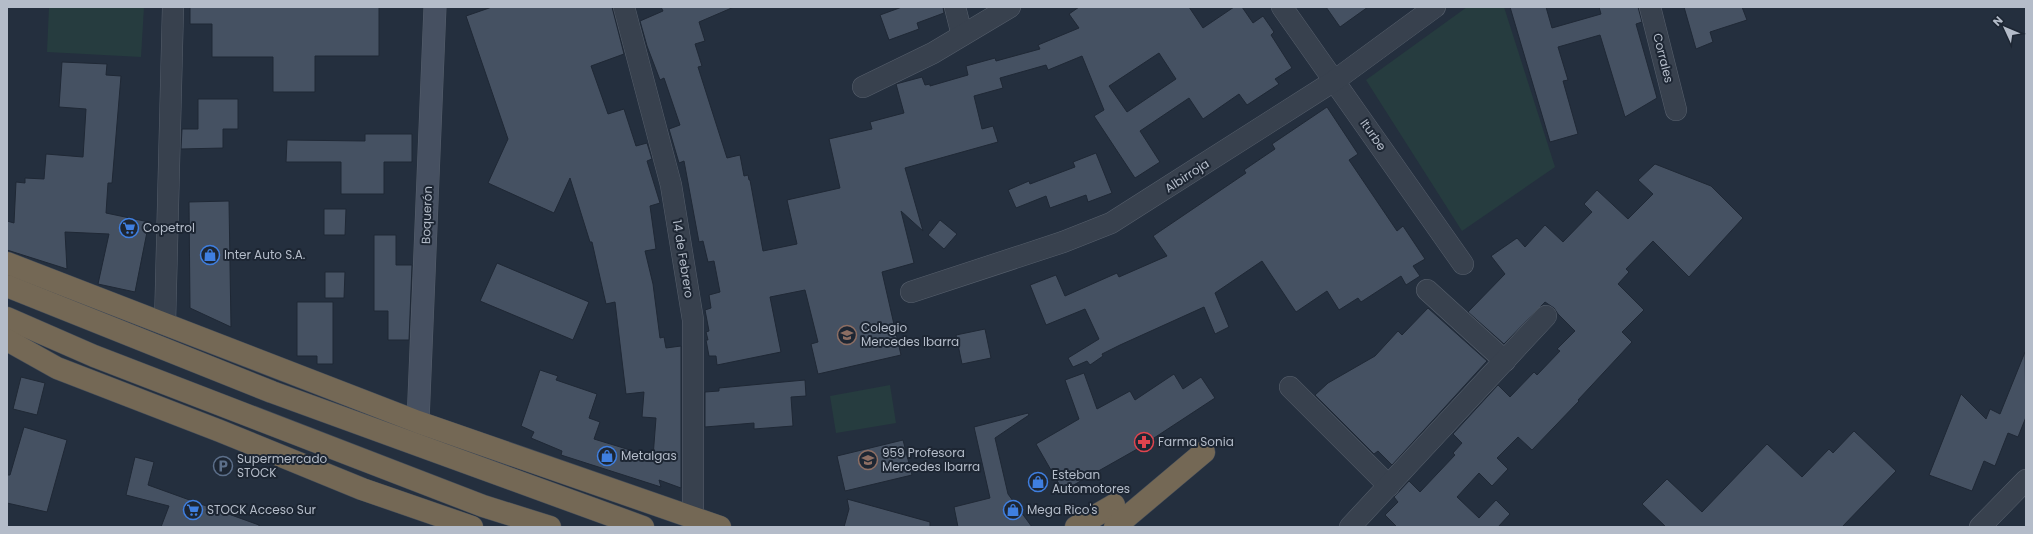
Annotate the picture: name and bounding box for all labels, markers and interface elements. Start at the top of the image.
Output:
north arrow [1985,8,2025,48]
text: N [1989,13,2006,30]
street label: Corrales [1649,31,1678,85]
street label: Iturbe [1356,115,1390,154]
street label: Albirroja [1161,155,1212,196]
street label: Boquerón [417,186,436,244]
supermarket icon: Copetrol [118,217,140,239]
place label: Copetrol [143,219,195,236]
street label: 14 de Febrero [669,219,698,300]
shop icon: Inter Auto S.A. [199,244,221,266]
place label: Inter Auto S.A. [224,246,305,263]
place label: Colegio Mercedes Ibarra [861,319,959,350]
school or university icon: Colegio Mercedes Ibarra [836,324,858,346]
pharmacy icon: Farma Sonia [1133,431,1155,453]
place label: Farma Sonia [1158,433,1234,450]
place label: 959 Profesora Mercedes Ibarra [882,444,980,475]
shop icon: Metalgas [596,445,618,467]
place label: Metalgas [621,447,677,464]
school or university icon: 959 Profesora Mercedes Ibarra [857,449,879,471]
place label: Supermercado STOCK [237,450,328,481]
parking icon: Supermercado STOCK [212,455,234,477]
place label: Esteban Automotores [1052,466,1130,497]
shop icon: Esteban Automotores [1027,471,1049,493]
supermarket icon: STOCK Acceso Sur [182,499,204,521]
shop icon: Mega Rico's [1002,499,1024,521]
place label: STOCK Acceso Sur [207,501,317,518]
place label: Mega Rico's [1027,501,1098,518]

